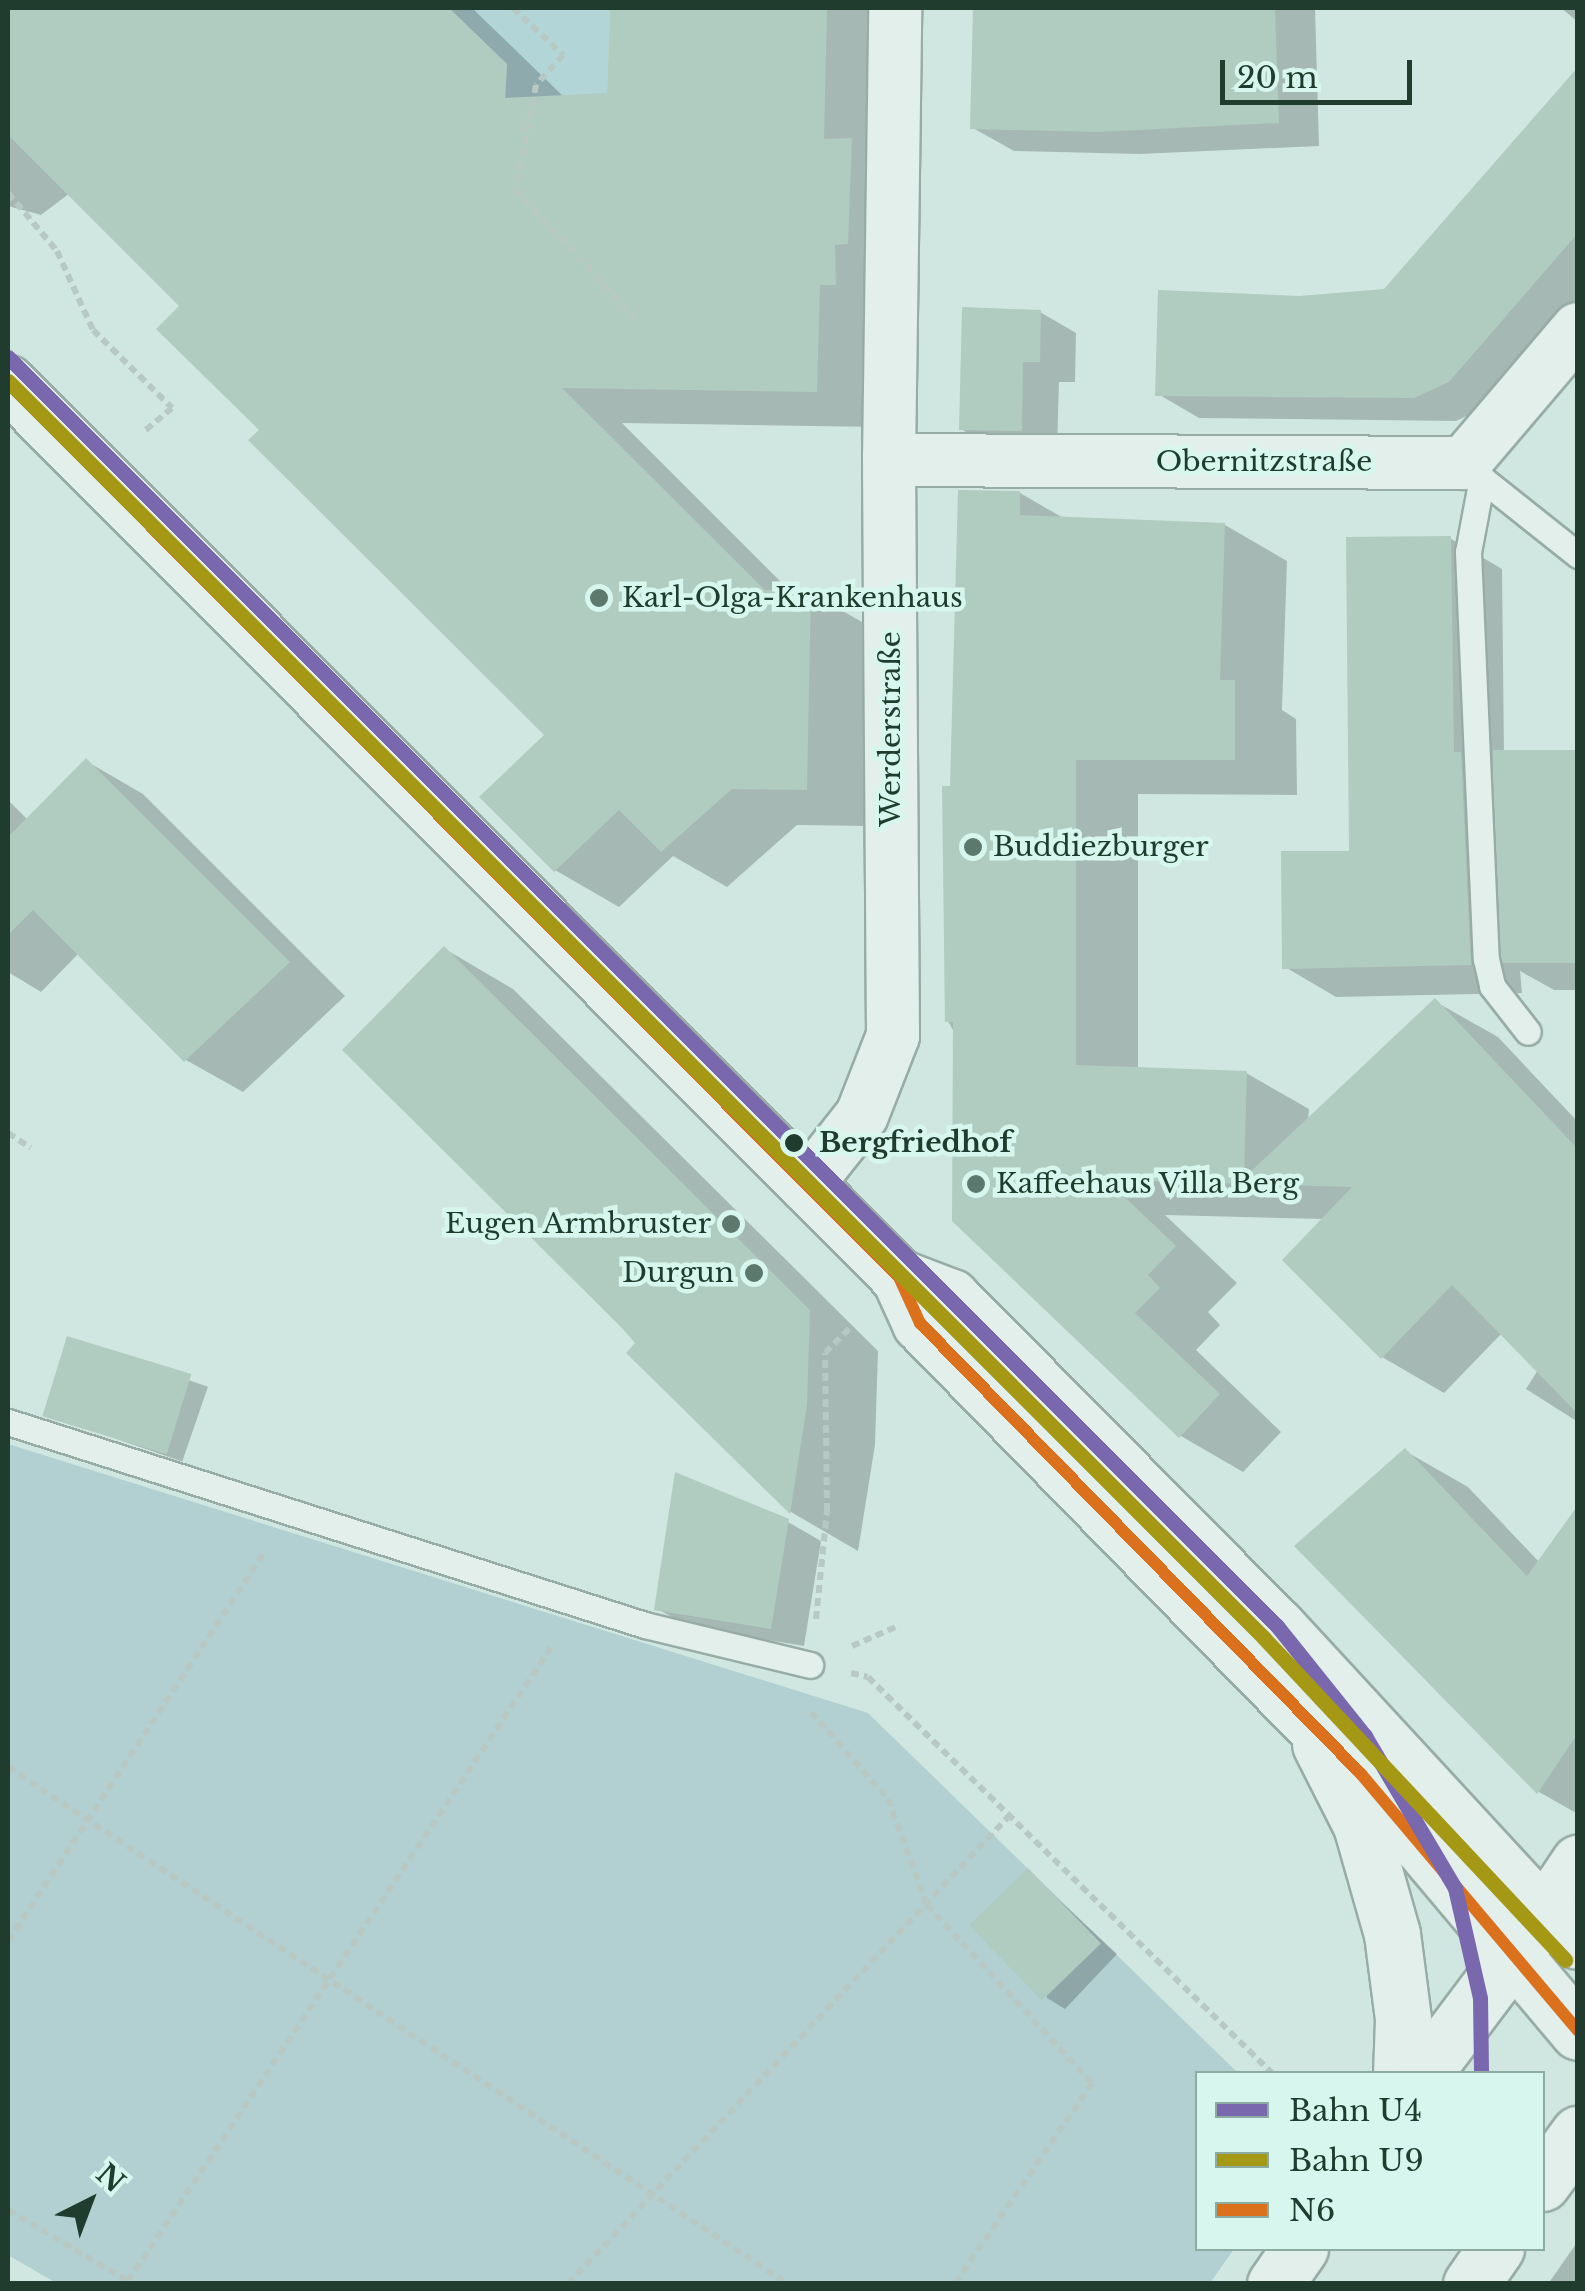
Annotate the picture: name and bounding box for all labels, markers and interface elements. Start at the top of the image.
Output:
scale bar [1225,40,1418,102]
text: 20 m [1237,59,1318,96]
street label: Obernitzstraße [1156,445,1372,479]
place label: Karl-Olga-Krankenhaus [622,581,963,615]
marker: Karl-Olga-Krankenhaus [586,585,612,611]
street label: Werderstraße [874,631,908,827]
place label: Buddiezburger [993,830,1209,864]
marker: Buddiezburger [962,836,984,858]
place label: Bergfriedhof [819,1126,1012,1160]
marker: Bergfriedhof [778,1127,810,1159]
place label: Kaffeehaus Villa Berg [996,1167,1300,1201]
marker: Kaffeehaus Villa Berg [965,1173,987,1195]
place label: Eugen Armbruster [444,1207,711,1241]
marker: Eugen Armbruster [720,1213,742,1235]
place label: Durgun [622,1256,734,1290]
marker: Durgun [743,1262,765,1284]
legend [1195,2071,1545,2251]
text: Bahn U4 [1289,2092,1422,2129]
text: Bahn U9 [1289,2142,1424,2179]
north arrow [40,2151,140,2251]
text: N [89,2157,132,2200]
text: N6 [1289,2192,1335,2229]

